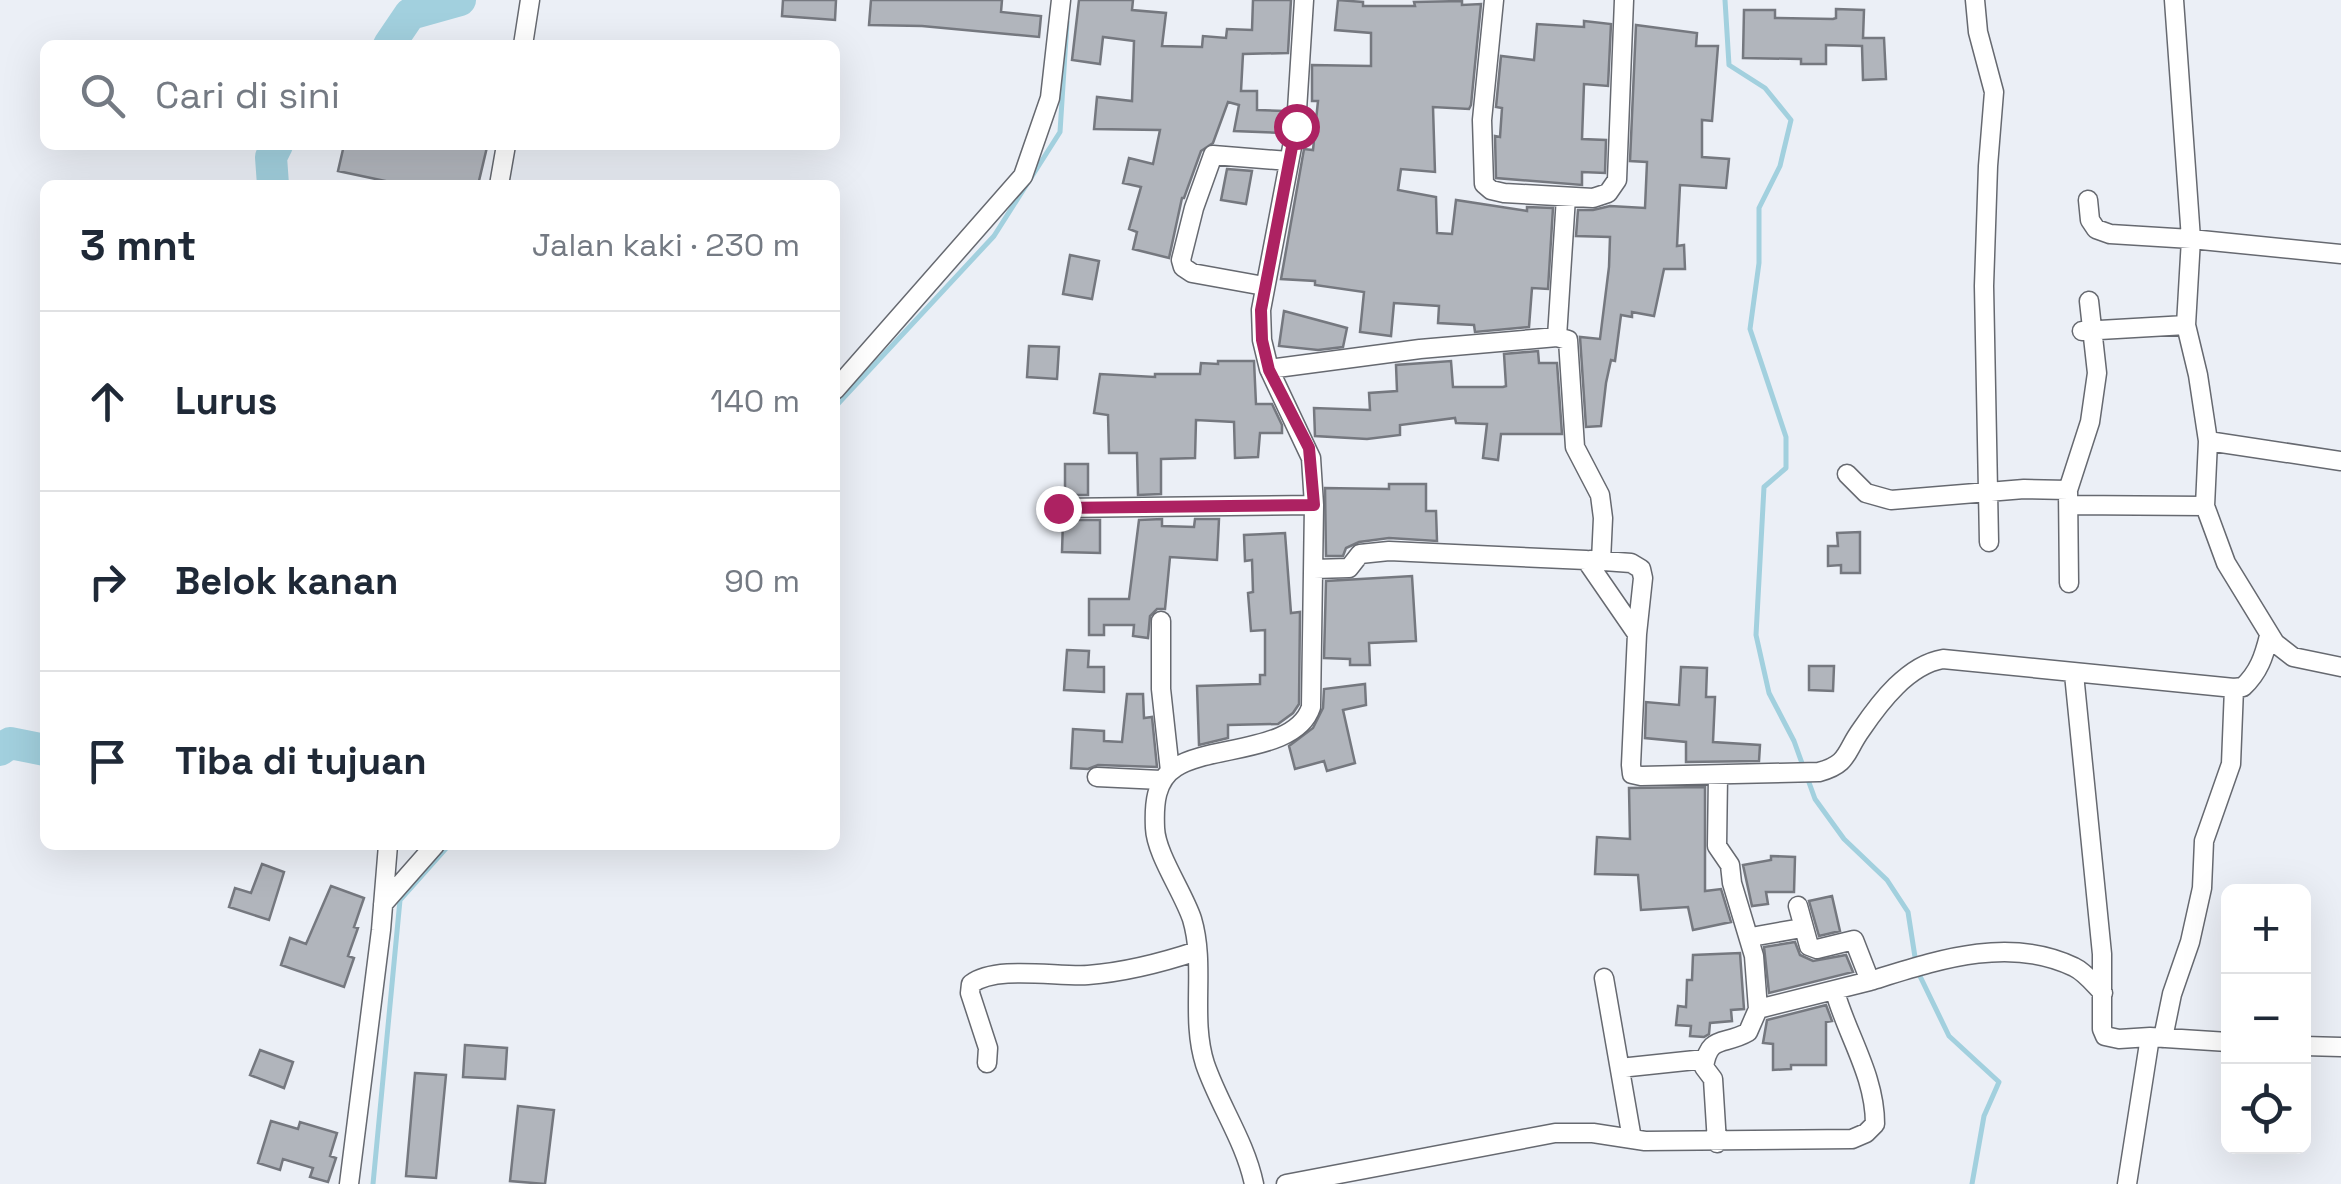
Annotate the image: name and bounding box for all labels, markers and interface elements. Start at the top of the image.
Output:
search box [40,40,840,150]
icon: search [75,68,130,123]
text: Cari di sini [155,71,340,119]
route start [1274,104,1320,150]
text: 3 mnt [80,219,197,272]
text: Jalan kaki · 230 m [532,225,800,265]
icon: ahead [80,374,135,429]
text: Lurus [175,377,277,425]
text: 140 m [710,381,800,421]
route end [1036,486,1082,532]
icon: right [80,554,135,609]
text: Belok kanan [175,557,398,605]
text: 90 m [724,561,800,601]
icon: arrive [80,734,135,789]
text: Tiba di tujuan [175,737,427,785]
map controls [2221,884,2311,1154]
button: + [2221,884,2311,974]
button: − [2221,974,2311,1064]
button: locate [2221,1064,2311,1154]

